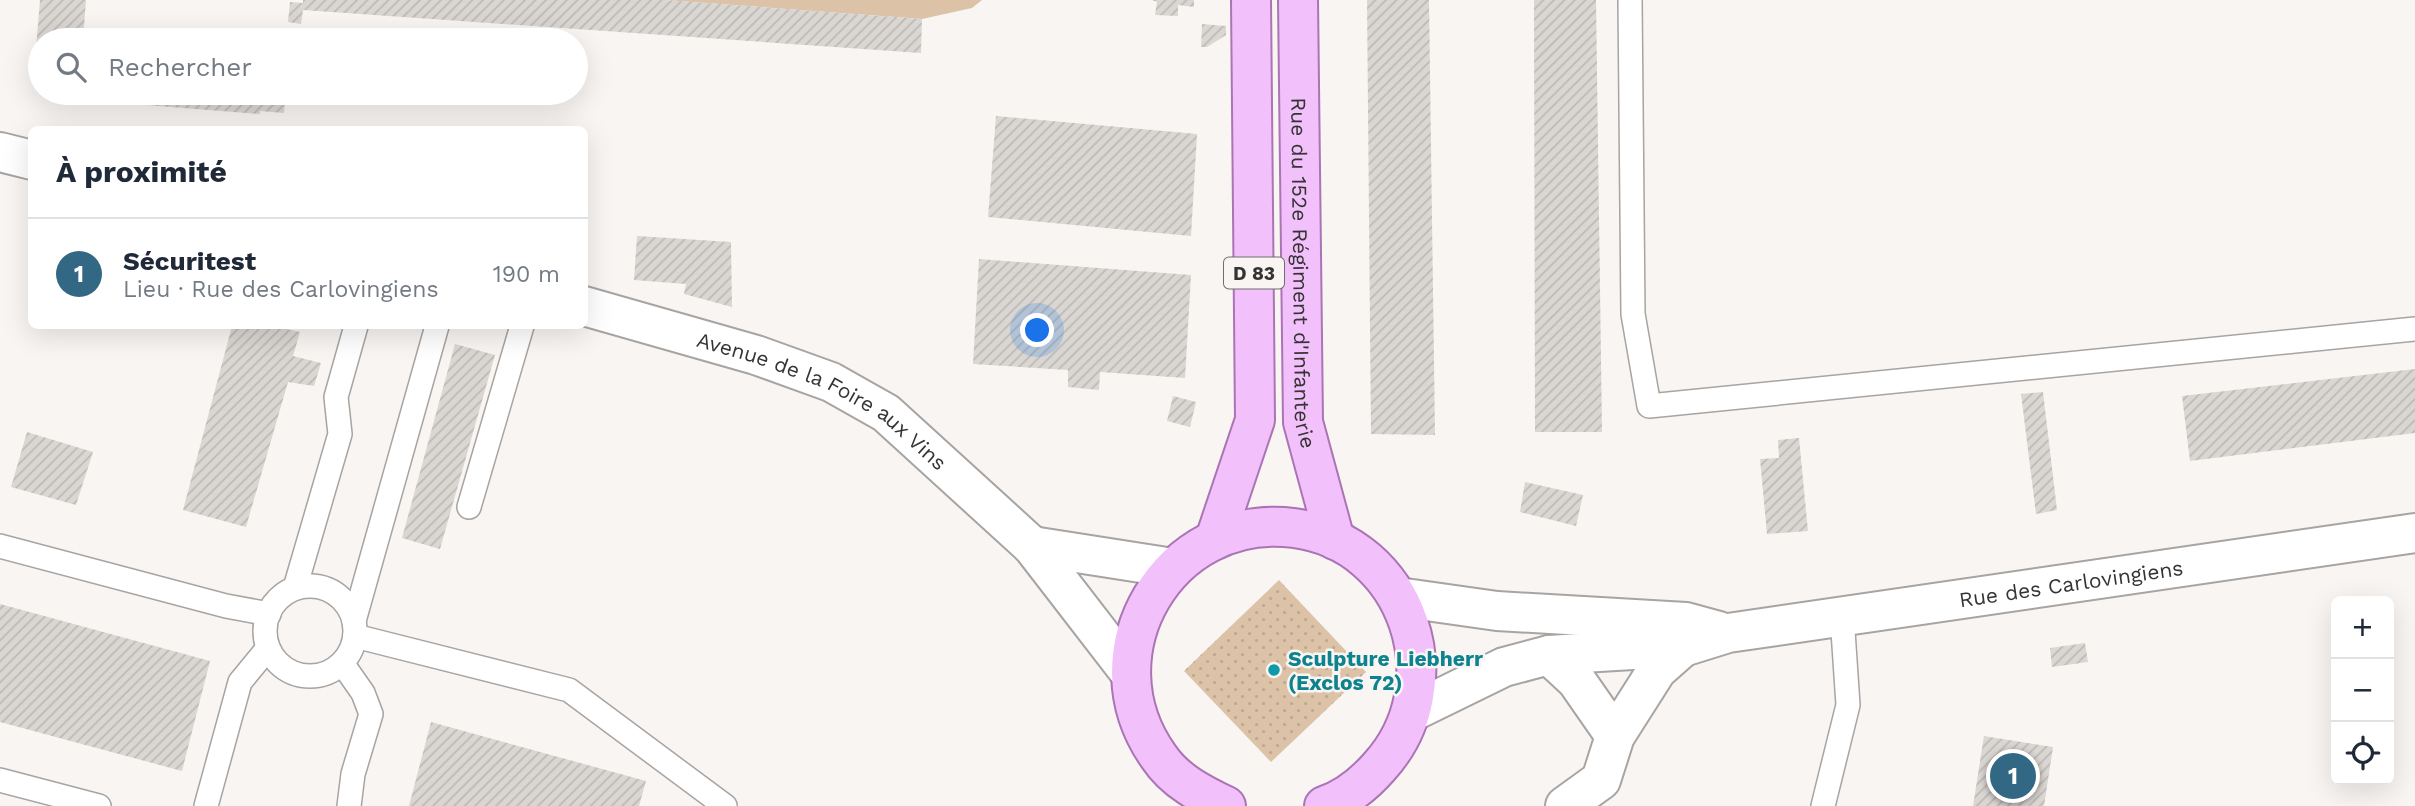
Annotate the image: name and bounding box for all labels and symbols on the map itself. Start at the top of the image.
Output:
street label: Rue du 152e Régiment d'Infanterie [1287,97,1322,451]
road number: D 83 [1224,258,1284,288]
your location [1020,313,1054,347]
street label: Avenue de la Foire aux Vins [694,326,952,475]
street label: Rue des Carlovingiens [1957,554,2185,612]
place label: Sculpture Liebherr (Exclos 72) [1288,646,1483,695]
marker: Sculpture Liebherr (Exclos 72) [1266,662,1282,678]
pin: 1 [1990,750,2036,802]

